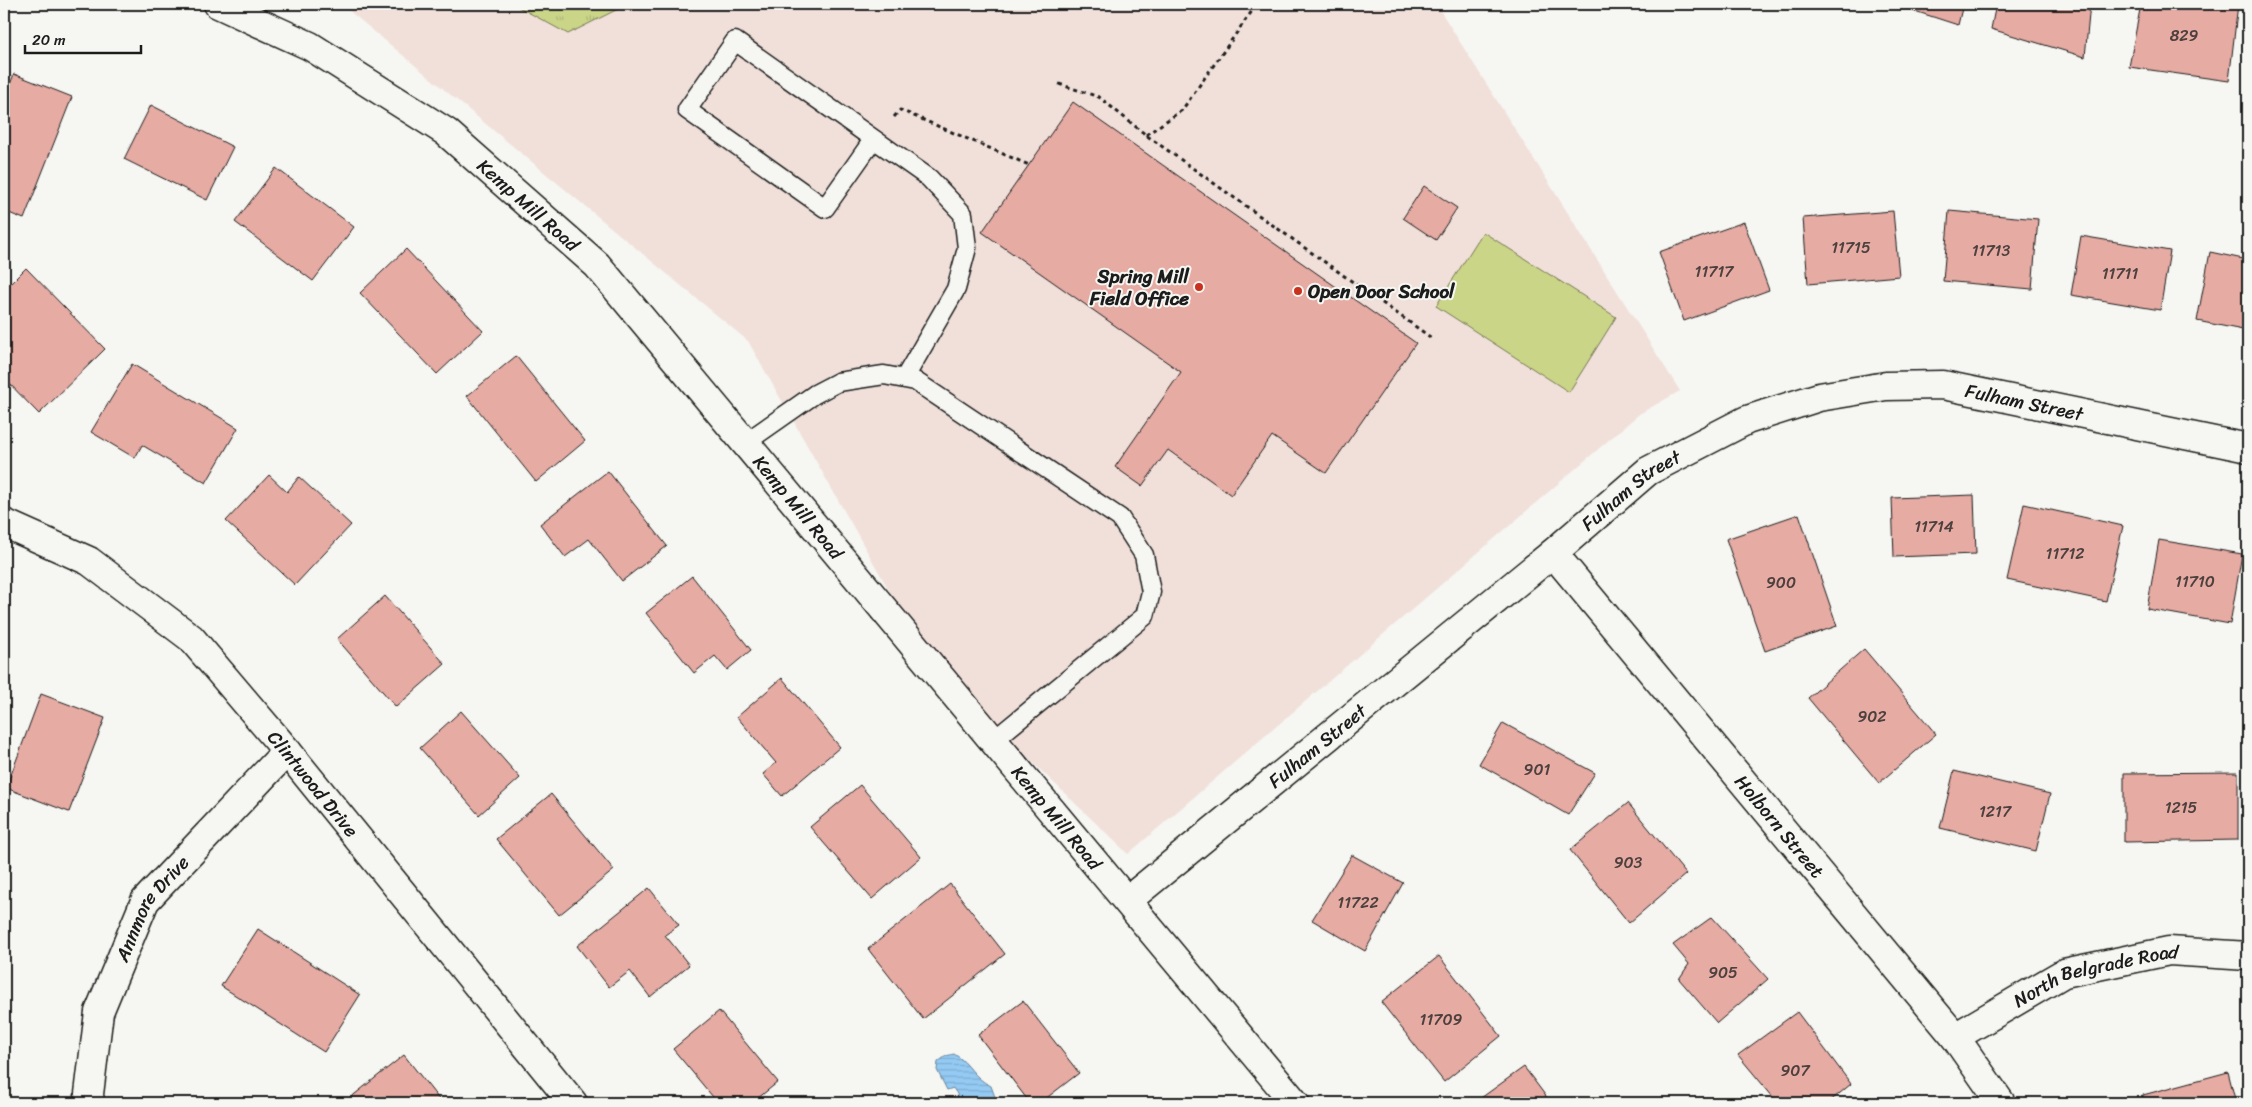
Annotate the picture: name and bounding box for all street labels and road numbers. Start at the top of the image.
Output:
street label: Kemp Mill Road [469,150,588,260]
street label: Fulham Street [1962,374,2088,430]
street label: Fulham Street [1573,440,1688,539]
street label: Kemp Mill Road [745,447,853,568]
street label: Fulham Street [1260,694,1375,796]
street label: Clintwood Drive [259,722,368,845]
street label: Kemp Mill Road [1003,757,1111,878]
street label: Holborn Street [1726,767,1833,886]
street label: Annmore Drive [105,847,197,968]
street label: North Belgrade Road [2006,934,2180,1016]

